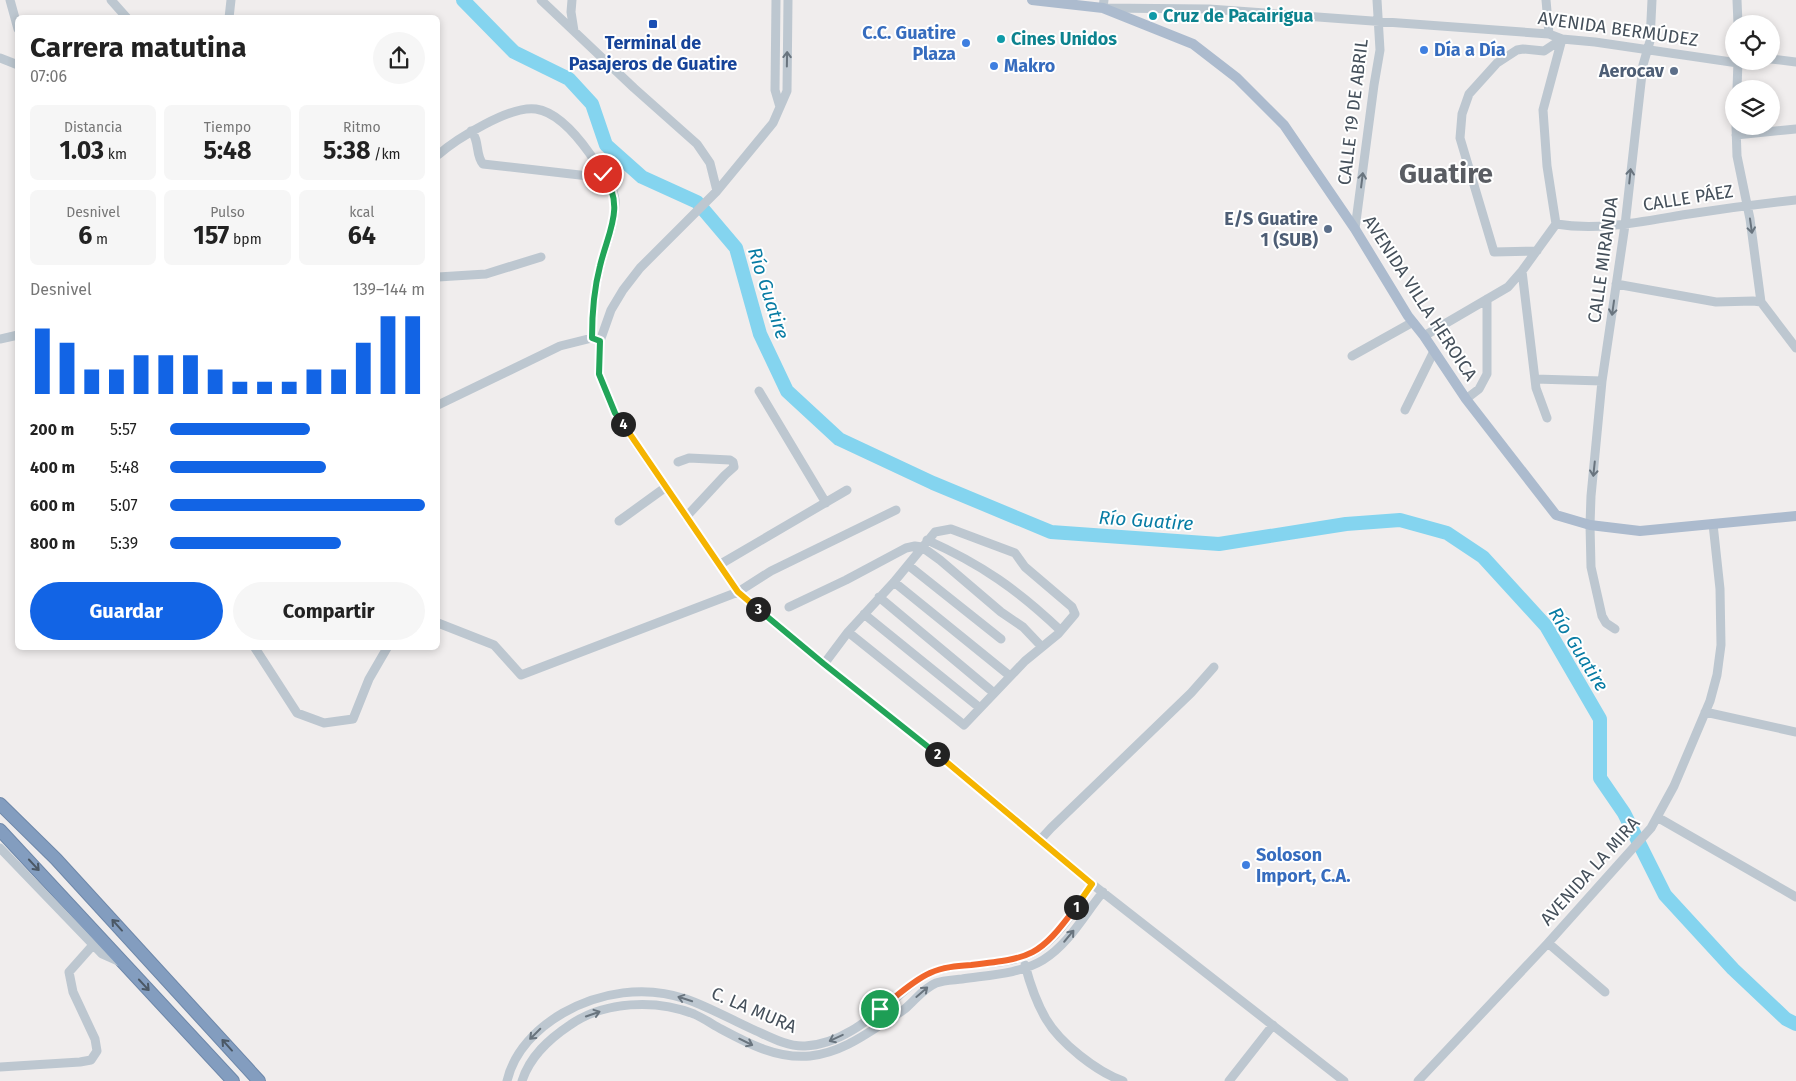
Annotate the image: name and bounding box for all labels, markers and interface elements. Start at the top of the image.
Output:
place label: Cruz de Pacairigua [1163,5,1314,27]
street label: AVENIDA BERMÚDEZ [1536,6,1700,51]
marker: Cruz de Pacairigua [1147,10,1159,22]
map controls [1725,15,1780,135]
button: locate [1725,15,1780,70]
marker: Terminal de Pasajeros de Guatire [647,18,659,30]
place label: C.C. Guatire Plaza [862,22,956,65]
place label: Cines Unidos [1011,28,1117,50]
text: Carrera matutina [30,31,247,64]
button: share [373,32,425,84]
place label: Terminal de Pasajeros de Guatire [569,32,737,75]
marker: Cines Unidos [995,33,1007,45]
marker: C.C. Guatire Plaza [960,37,972,49]
street label: CALLE 19 DE ABRIL [1333,38,1373,186]
place label: Día a Día [1434,39,1506,61]
marker: Día a Día [1418,44,1430,56]
one-way arrow [782,52,792,68]
place label: Makro [1004,55,1055,77]
marker: Makro [988,60,1000,72]
place label: Aerocav [1598,60,1665,82]
marker: Aerocav [1668,65,1680,77]
text: 07:06 [30,67,67,86]
button: layers [1725,80,1780,135]
text: Distancia [64,119,122,136]
text: Tiempo [204,119,251,136]
text: Ritmo [343,119,381,136]
text: 1.03 [59,136,104,166]
text: 5:48 [204,136,251,166]
text: 5:38 [323,136,370,166]
text: km [104,146,127,163]
text: /km [370,146,401,163]
pin [582,153,624,195]
district label: Guatire [1399,157,1493,190]
icon: check [589,160,617,188]
one-way arrow [1625,168,1635,184]
one-way arrow [1357,173,1367,189]
street label: CALLE PÁEZ [1641,179,1735,216]
street label: CALLE MIRANDA [1583,195,1623,325]
text: Desnivel [66,204,120,221]
text: Pulso [210,204,245,221]
text: kcal [349,204,374,221]
place label: E/S Guatire 1 (SUB) [1224,208,1318,251]
street label: AVENIDA VILLA HEROICA [1358,211,1482,385]
one-way arrow [1746,218,1756,234]
text: 6 [78,221,92,251]
text: 157 [193,221,229,251]
text: 64 [348,221,376,251]
marker: E/S Guatire 1 (SUB) [1322,223,1334,235]
text: m [92,231,108,248]
text: bpm [229,231,262,248]
water label: Río Guatire [743,245,794,342]
text: Desnivel [30,280,92,299]
text: 139–144 m [353,280,425,299]
one-way arrow [1608,299,1618,315]
pin: 4 [610,412,636,436]
text: 4 [620,416,627,433]
text: 200 m [30,420,74,439]
text: 5:57 [110,420,137,439]
text: 400 m [30,458,75,477]
text: 5:48 [110,458,139,477]
one-way arrow [1589,461,1598,477]
text: 600 m [30,496,75,515]
text: 5:07 [110,496,138,515]
water label: Río Guatire [1098,506,1194,535]
text: 800 m [30,534,75,553]
text: 5:39 [110,534,138,553]
button: Guardar [30,582,223,640]
button: Compartir [233,582,425,640]
pin: 3 [746,596,770,622]
text: 3 [755,601,762,618]
water label: Río Guatire [1544,603,1614,696]
pin: 2 [924,742,950,766]
text: 2 [934,746,941,763]
street label: AVENIDA LA MIRA [1536,812,1645,930]
place label: Soloson Import, C.A. [1256,844,1351,887]
one-way arrow [28,859,40,872]
marker: Soloson Import, C.A. [1240,859,1252,871]
pin: 1 [1064,894,1088,920]
text: 1 [1073,899,1080,916]
one-way arrow [111,919,123,932]
one-way arrow [1064,929,1075,942]
one-way arrow [138,978,150,991]
street label: C. LA MURA [708,982,801,1038]
one-way arrow [916,987,929,998]
pin [859,988,901,1030]
one-way arrow [677,994,693,1004]
icon: arrive [866,995,894,1023]
one-way arrow [585,1009,600,1018]
one-way arrow [529,1028,541,1041]
one-way arrow [829,1033,844,1043]
one-way arrow [738,1038,753,1047]
one-way arrow [221,1039,232,1052]

